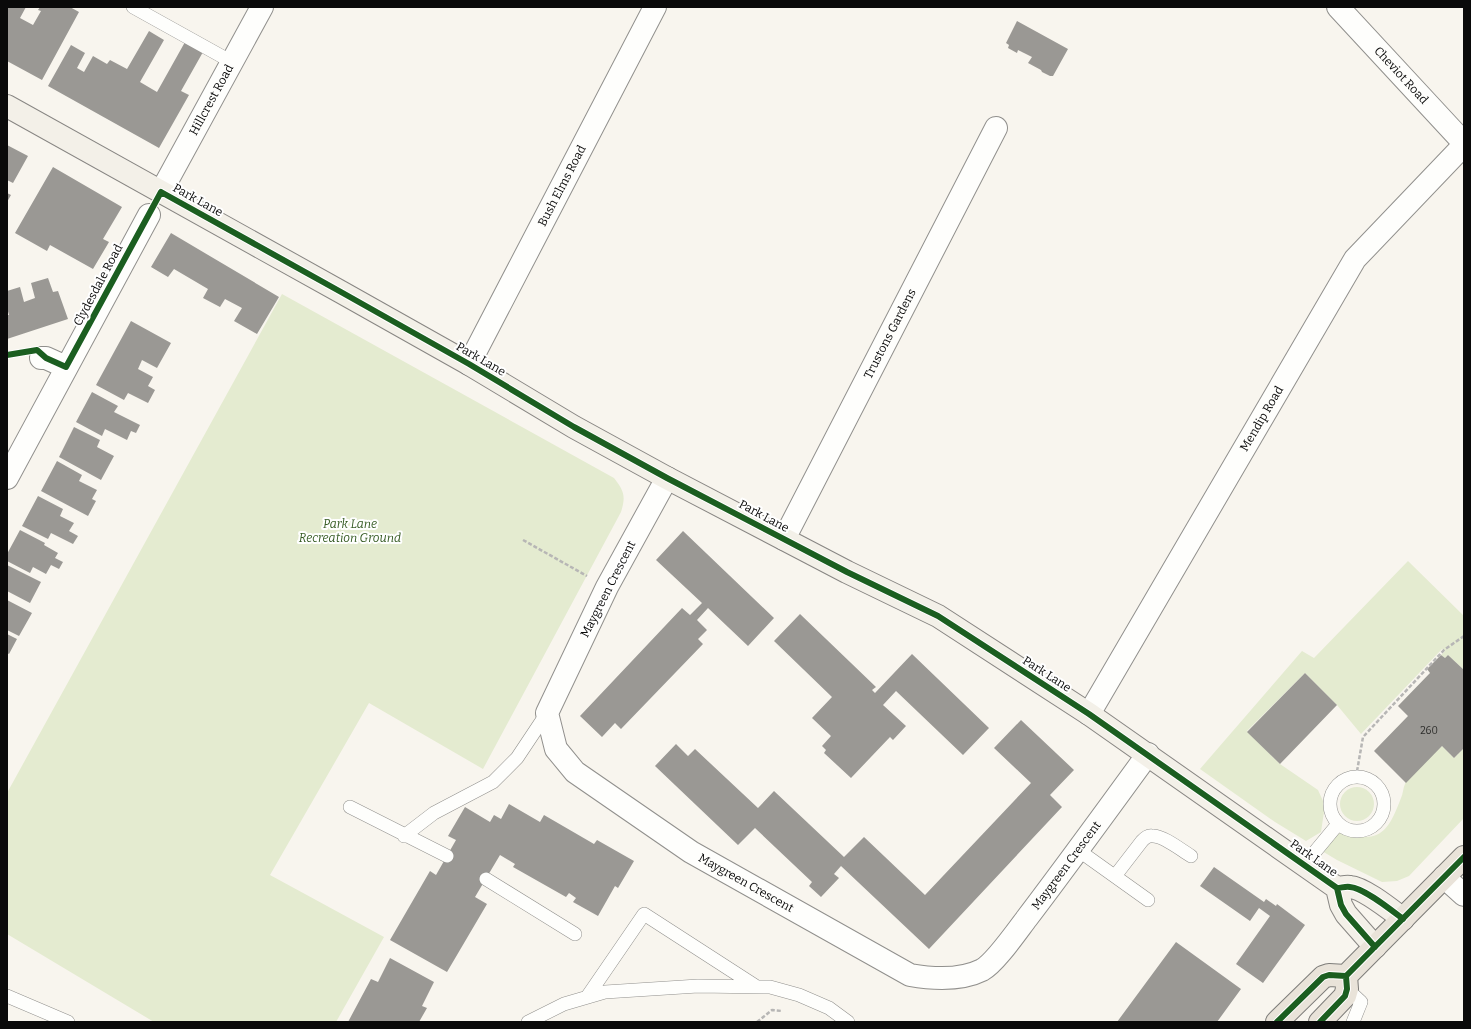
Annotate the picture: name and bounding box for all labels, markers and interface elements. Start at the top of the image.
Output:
street label: Cheviot Road [1371,44,1431,107]
street label: Hillcrest Road [186,62,236,138]
street label: Bush Elms Road [535,143,589,229]
street label: Park Lane [171,181,225,219]
street label: Clydesdale Road [71,242,125,328]
street label: Trustons Gardens [861,286,919,381]
street label: Park Lane [454,339,508,379]
street label: Mendip Road [1237,384,1286,454]
street label: Park Lane [736,497,792,535]
park label: Park Lane Recreation Ground [299,517,401,545]
street label: Maygreen Crescent [578,538,639,640]
street label: Park Lane [1020,653,1074,695]
house number: 260 [1420,725,1438,737]
street label: Maygreen Crescent [1029,818,1104,913]
street label: Park Lane [1287,837,1341,879]
street label: Maygreen Crescent [696,851,797,916]

